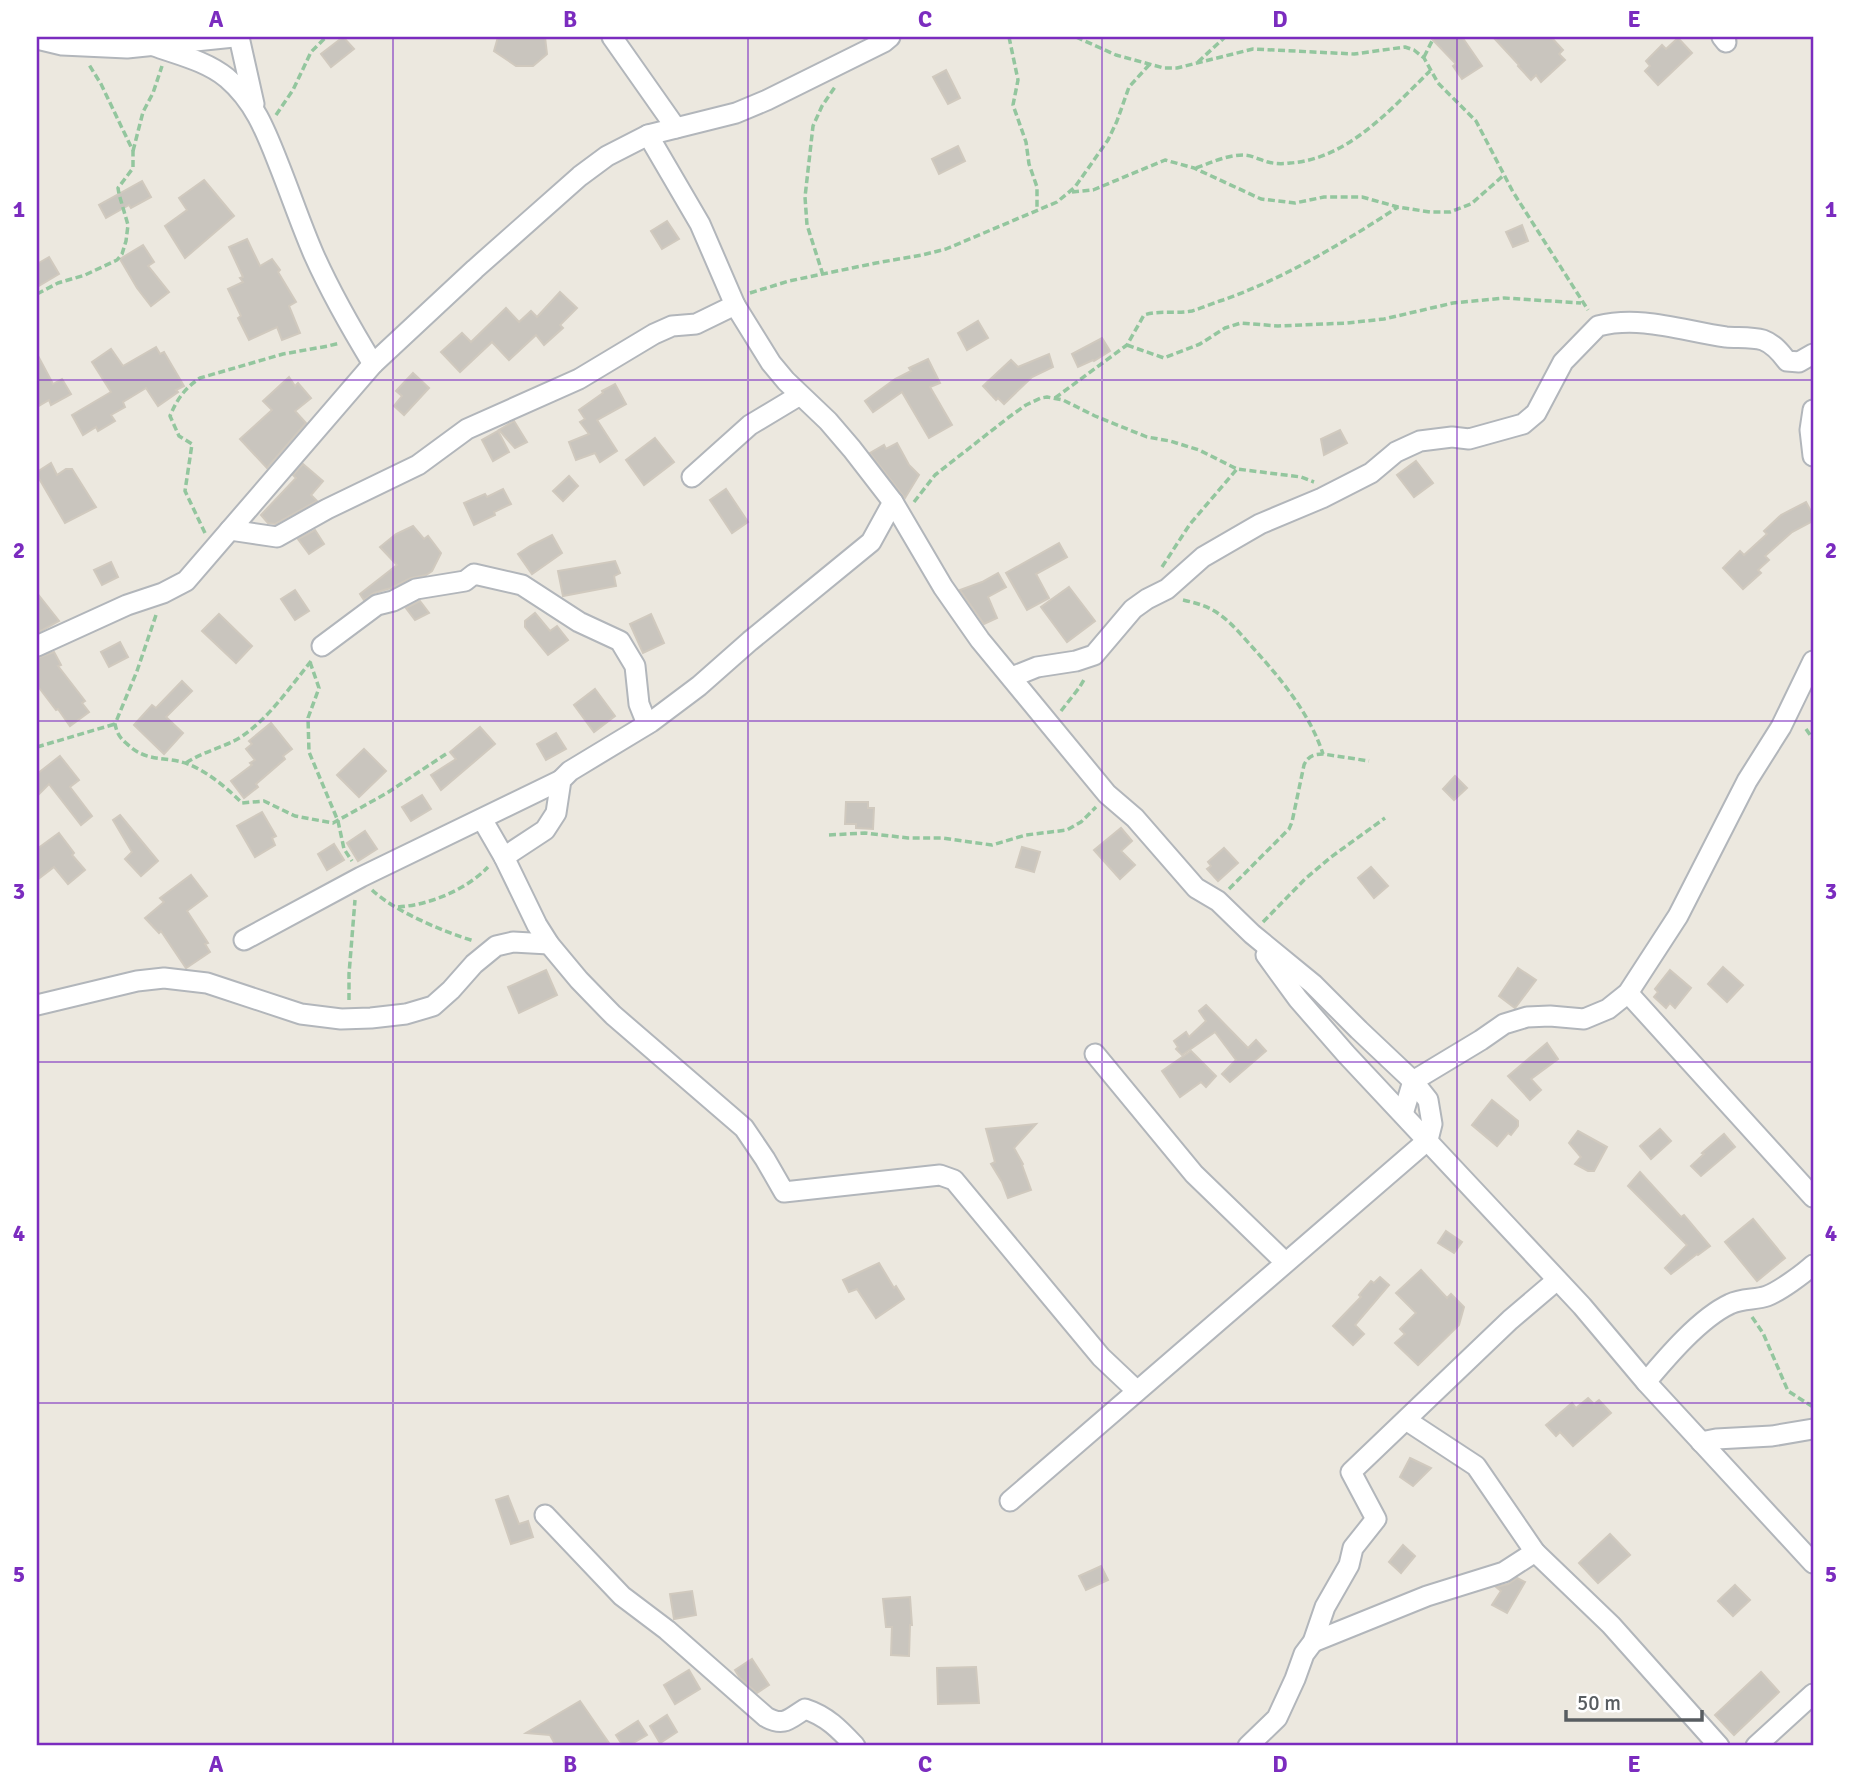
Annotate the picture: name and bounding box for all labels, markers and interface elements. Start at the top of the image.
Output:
text: A [209,5,224,34]
text: B [563,5,577,34]
text: C [918,5,932,34]
text: D [1272,5,1288,34]
text: E [1627,5,1641,34]
text: 1 [13,195,25,224]
text: 1 [1825,195,1837,224]
text: 2 [13,536,25,565]
text: 2 [1825,536,1837,565]
text: 3 [13,877,25,906]
text: 3 [1825,877,1837,906]
text: 4 [13,1219,25,1248]
text: 4 [1825,1219,1837,1248]
text: 5 [13,1560,25,1589]
text: 5 [1825,1560,1837,1589]
scale bar [1566,1678,1703,1722]
text: 50 m [1577,1690,1621,1716]
text: A [209,1750,224,1779]
text: B [563,1750,577,1779]
text: C [918,1750,932,1779]
text: D [1272,1750,1288,1779]
text: E [1627,1750,1641,1779]

